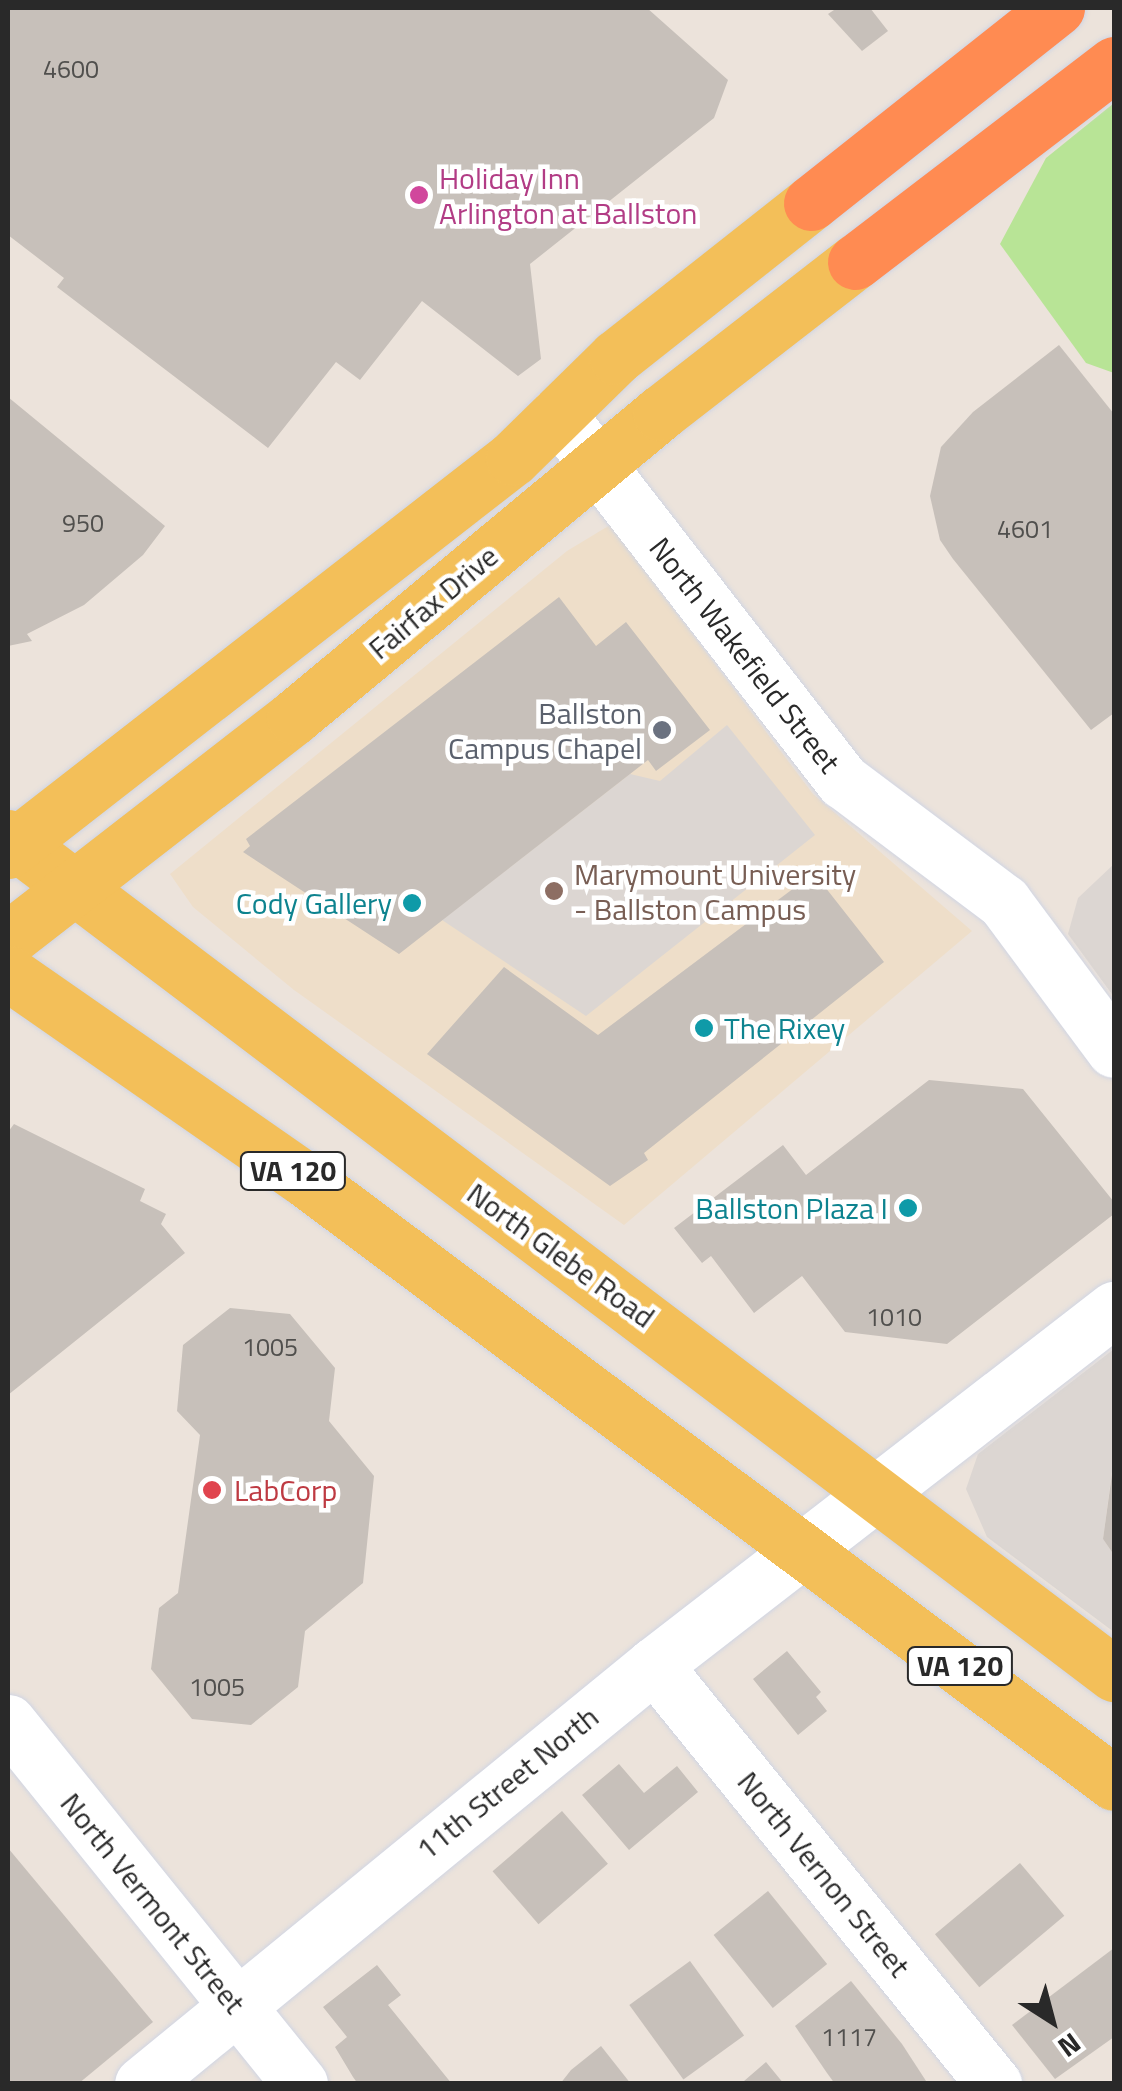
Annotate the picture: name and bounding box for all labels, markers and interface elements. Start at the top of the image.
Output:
house number: 4600 [43,54,99,84]
place label: Holiday Inn Arlington at Ballston [439,160,697,230]
marker: Holiday Inn Arlington at Ballston [408,184,430,206]
house number: 950 [62,508,104,538]
house number: 4601 [997,514,1053,544]
street label: North Wakefield Street [642,530,848,780]
street label: Fairfax Drive [361,538,505,666]
place label: Ballston Campus Chapel [448,695,642,766]
marker: Ballston Campus Chapel [651,719,673,741]
place label: Marymount University - Ballston Campus [574,856,856,926]
marker: Marymount University - Ballston Campus [543,880,565,902]
place label: Cody Gallery [236,885,392,921]
marker: Cody Gallery [401,892,423,914]
place label: The Rixey [724,1010,845,1046]
marker: The Rixey [693,1017,715,1039]
road number: VA 120 [238,1148,348,1194]
street label: North Glebe Road [460,1175,662,1335]
place label: Ballston Plaza I [695,1190,888,1226]
marker: Ballston Plaza I [897,1197,919,1219]
house number: 1010 [866,1302,922,1332]
house number: 1005 [242,1332,298,1362]
place label: LabCorp [234,1472,337,1508]
marker: LabCorp [199,1477,225,1503]
road number: VA 120 [905,1643,1015,1689]
house number: 1005 [189,1672,245,1702]
street label: 11th Street North [409,1699,605,1867]
street label: North Vernon Street [730,1764,918,1984]
street label: North Vermont Street [53,1786,253,2020]
north arrow [1002,1971,1102,2071]
house number: 1117 [821,2022,877,2052]
text: N [1049,2023,1090,2069]

